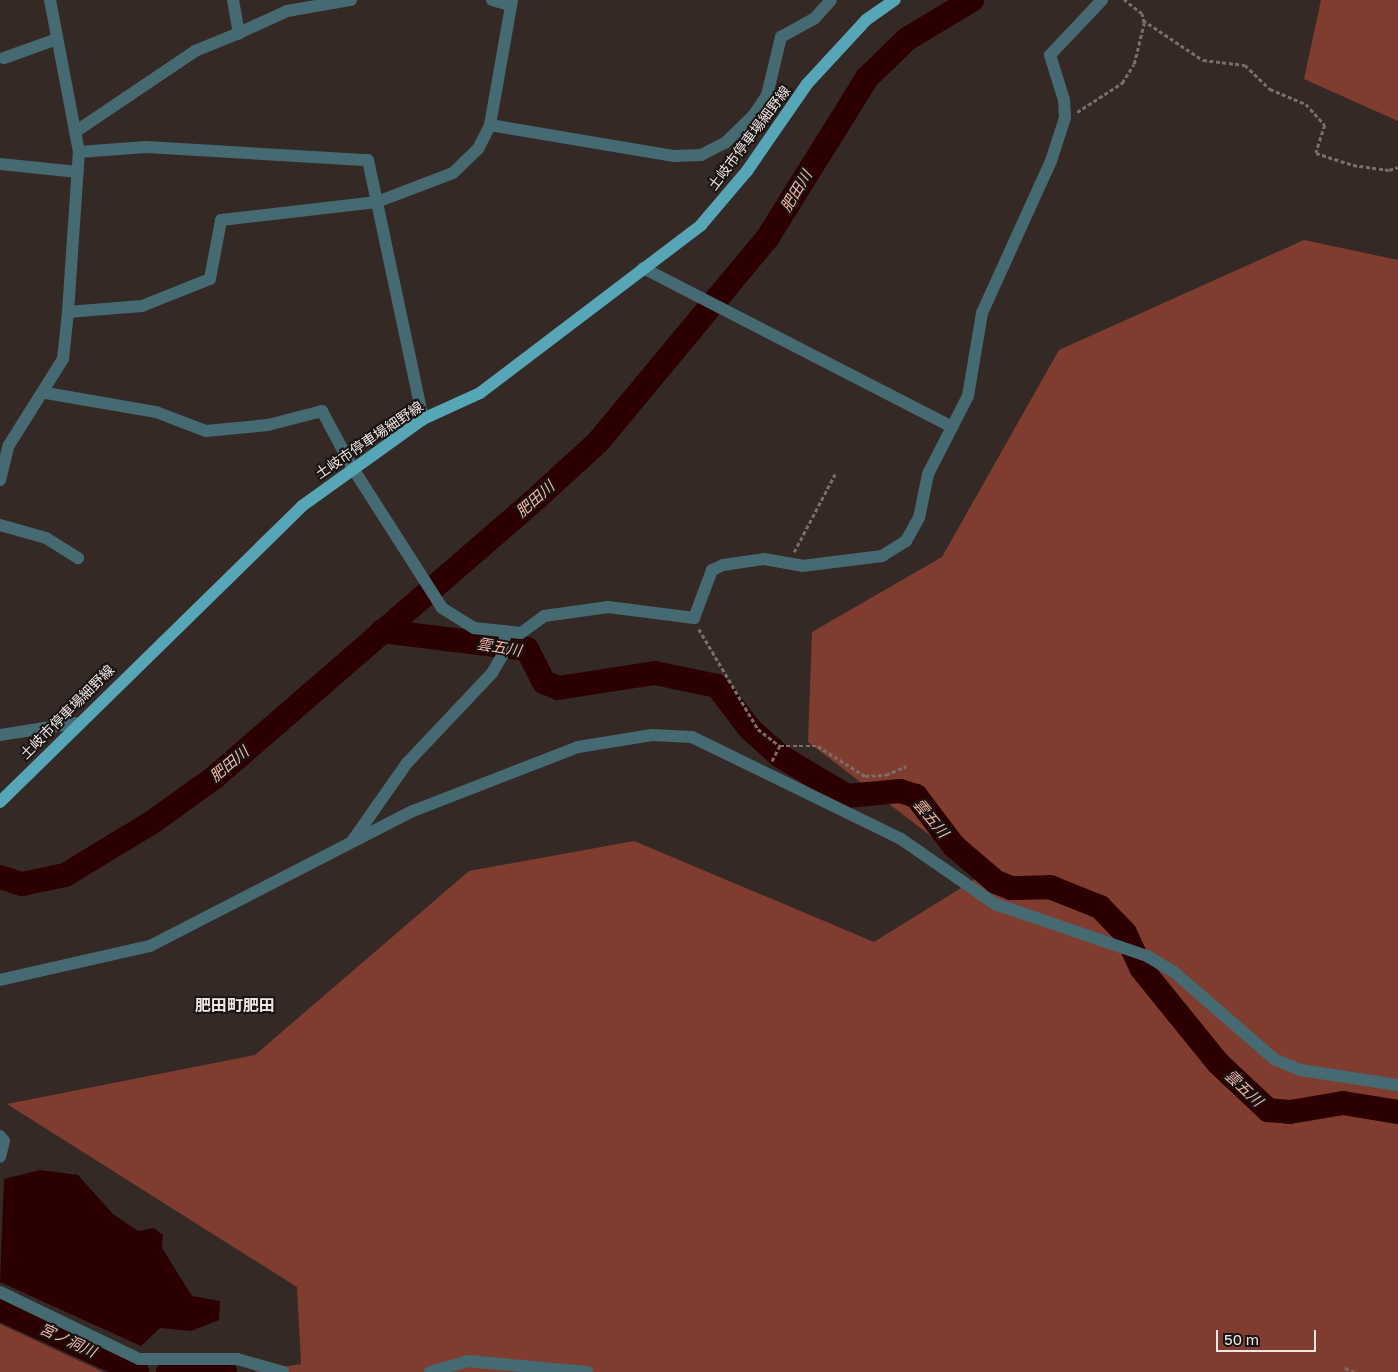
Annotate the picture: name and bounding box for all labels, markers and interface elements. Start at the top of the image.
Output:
street label: 土岐市停車場細野線 [704,83,794,193]
water label: 肥田川 [777,167,815,215]
street label: 土岐市停車場細野線 [312,398,426,482]
water label: 肥田川 [512,477,558,521]
water label: 雲五川 [475,634,523,660]
street label: 土岐市停車場細野線 [17,662,117,762]
water label: 肥田川 [206,743,252,785]
water label: 雲五川 [910,795,952,841]
district label: 肥田町肥田 [195,995,275,1015]
water label: 雲五川 [1221,1066,1267,1110]
water label: 宮ノ洞川 [37,1319,99,1361]
scale bar [1218,1320,1318,1352]
text: 50 m [1224,1330,1259,1348]

